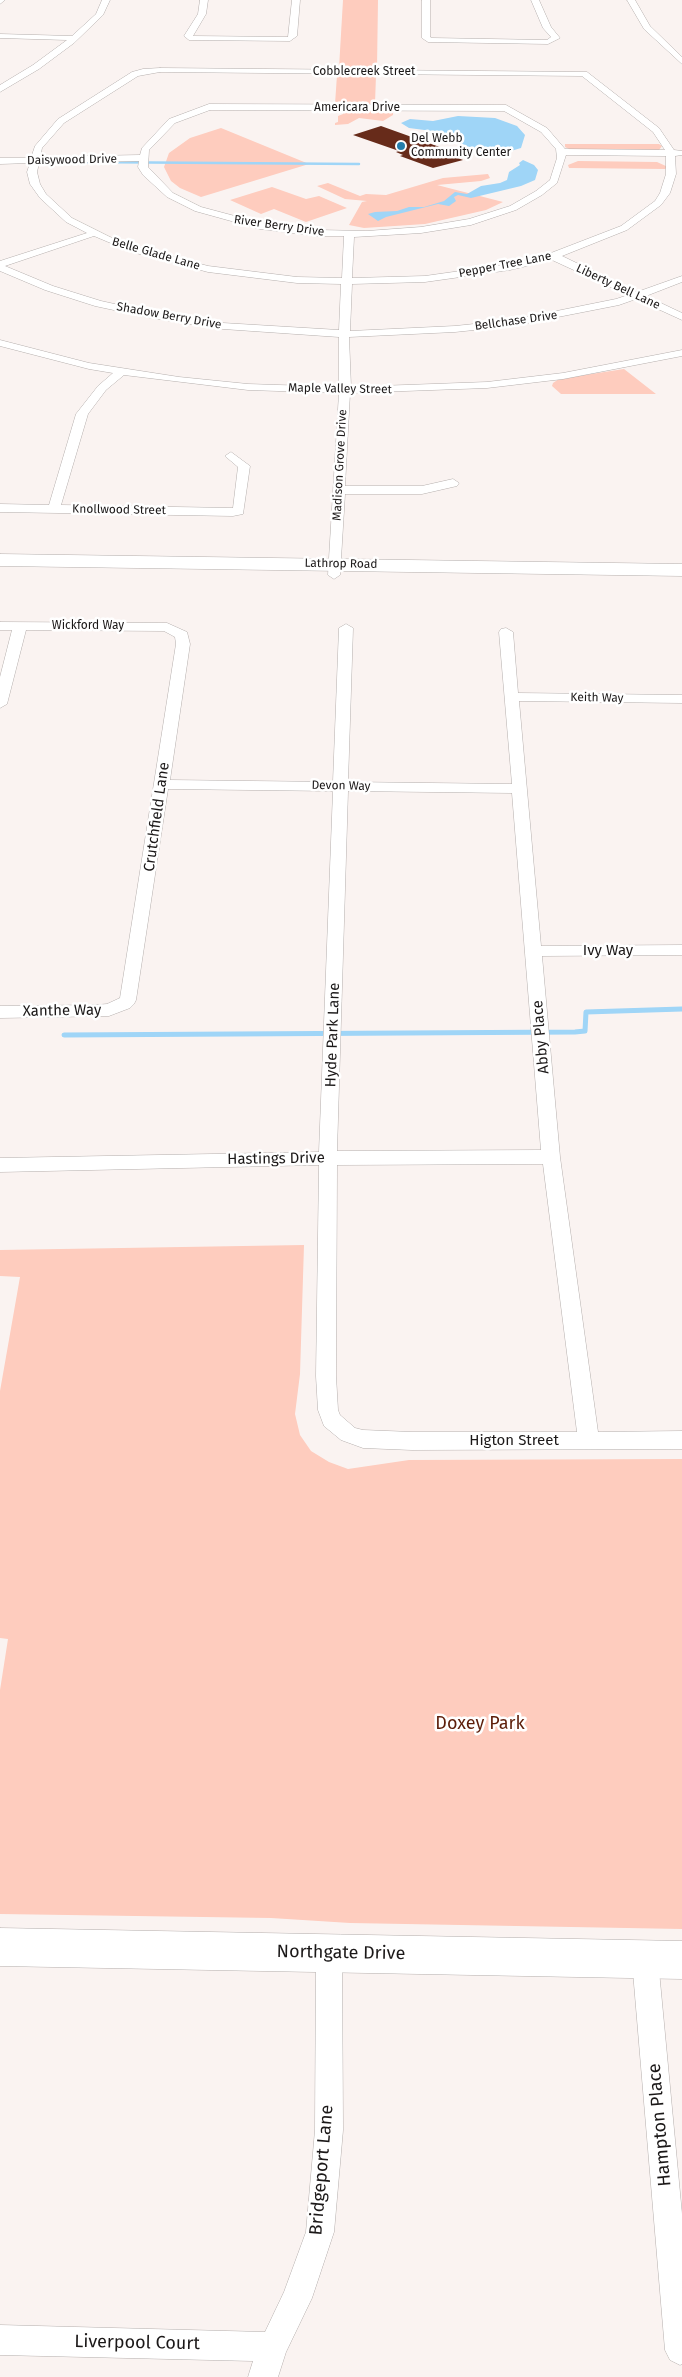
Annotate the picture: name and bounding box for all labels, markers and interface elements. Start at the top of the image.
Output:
street label: Cobblecreek Street [313,65,415,79]
street label: Americara Drive [314,101,400,115]
place label: Del Webb Community Center [411,132,511,160]
marker: Del Webb Community Center [395,140,407,152]
street label: Daisywood Drive [27,152,117,168]
street label: River Berry Drive [233,213,325,239]
street label: Belle Glade Lane [110,235,202,273]
street label: Pepper Tree Lane [457,249,553,281]
street label: Liberty Bell Lane [574,261,662,313]
street label: Shadow Berry Drive [115,300,223,332]
street label: Bellchase Drive [474,308,558,334]
street label: Maple Valley Street [288,381,392,397]
street label: Madison Grove Drive [330,409,350,521]
street label: Knollwood Street [72,502,166,518]
street label: Lathrop Road [304,556,378,572]
street label: Wickford Way [52,619,124,633]
street label: Keith Way [570,690,624,706]
street label: Crutchfield Lane [140,761,174,873]
street label: Devon Way [311,778,371,794]
street label: Ivy Way [583,942,633,960]
street label: Hyde Park Lane [322,982,344,1088]
street label: Abby Place [529,999,553,1075]
street label: Xanthe Way [23,1001,101,1021]
street label: Hastings Drive [227,1149,325,1169]
street label: Higton Street [469,1432,559,1450]
park label: Doxey Park [435,1713,525,1735]
street label: Northgate Drive [277,1941,405,1965]
street label: Hampton Place [644,2063,676,2187]
street label: Bridgeport Lane [306,2104,338,2236]
street label: Liverpool Court [74,2331,200,2355]

